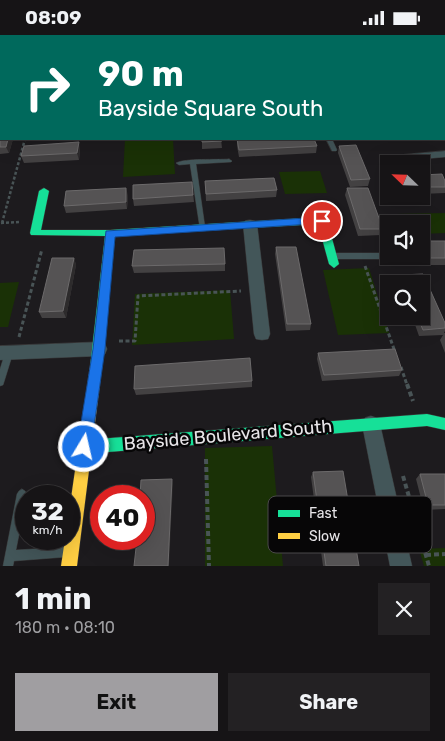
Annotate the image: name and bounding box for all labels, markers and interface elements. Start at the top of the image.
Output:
text: 08:09 [25,6,81,29]
text: 90 m [98,53,184,95]
icon: right [15,55,80,120]
text: Bayside Square South [98,95,323,122]
north arrow [380,155,430,205]
map controls [380,155,430,325]
pin [301,200,343,242]
icon: arrive [308,207,336,235]
button: sound [380,215,430,265]
button: search [380,275,430,325]
street label: Bayside Boulevard South [123,415,333,455]
position arrow [57,420,109,472]
speed limit sign: 40 [90,485,155,550]
legend [268,496,432,553]
text: 32 [31,497,64,526]
text: Fast [309,505,338,522]
text: km/h [33,523,62,537]
text: Slow [309,528,340,545]
text: 1 min [15,581,92,617]
button: close [378,583,430,635]
text: 180 m · 08:10 [15,618,115,637]
button: Exit [15,673,218,731]
button: Share [228,673,430,731]

